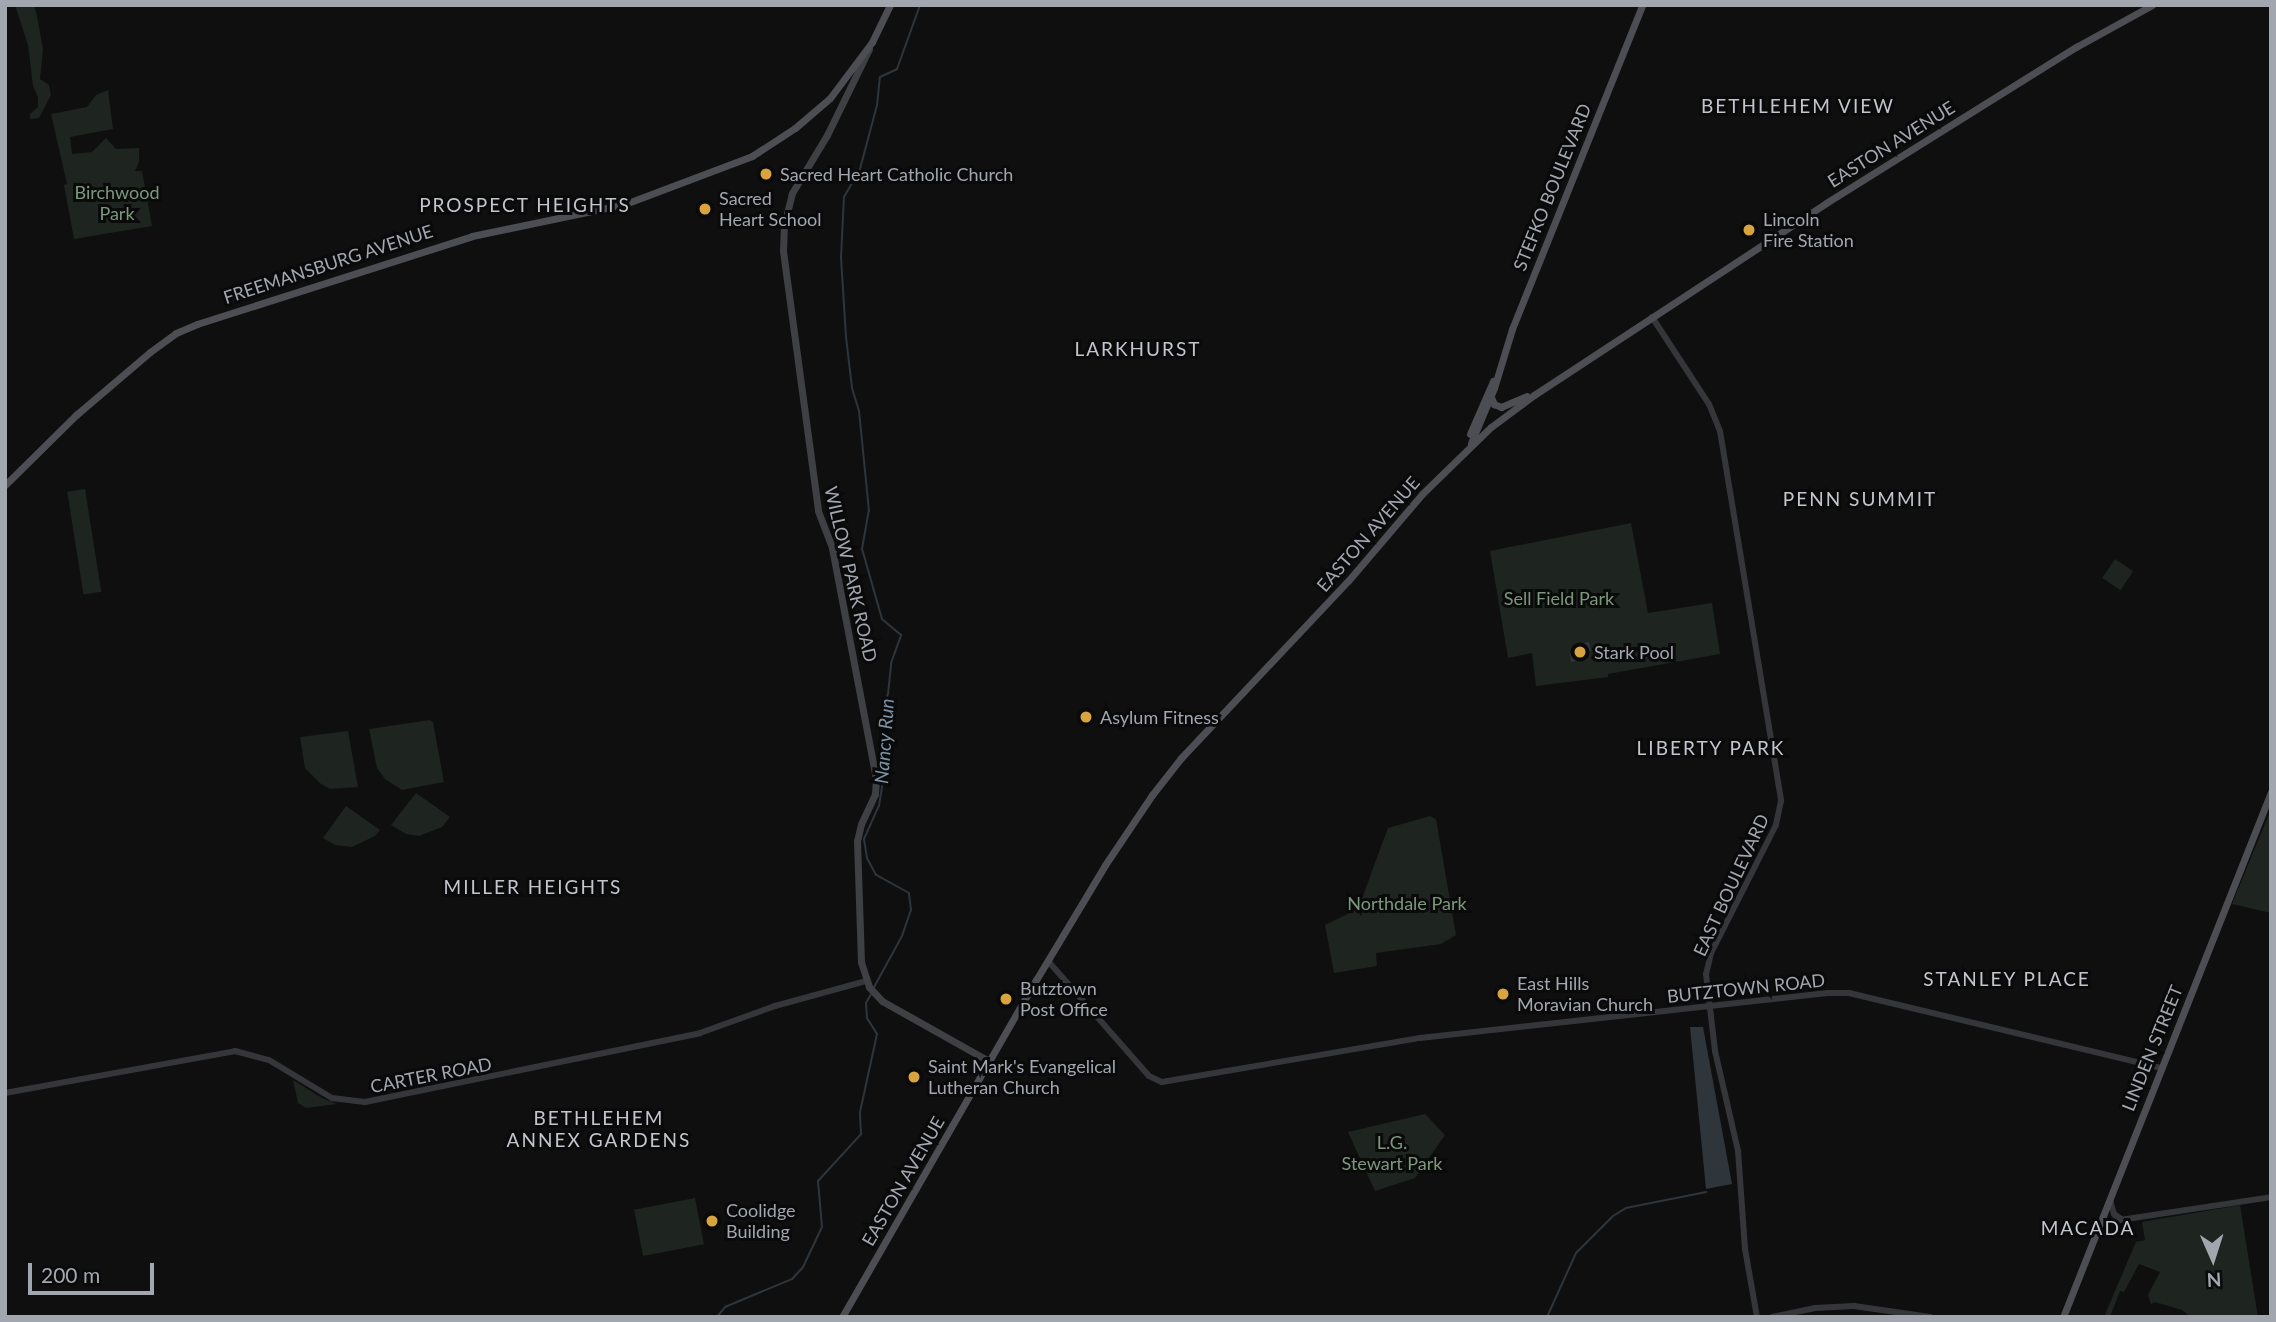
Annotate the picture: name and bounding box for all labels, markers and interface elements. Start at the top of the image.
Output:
district label: BETHLEHEM VIEW [1702,95,1894,117]
street label: EASTON AVENUE [1823,96,1959,192]
street label: STEFKO BOULEVARD [1509,100,1595,274]
place label: Sacred Heart Catholic Church [780,163,1013,185]
marker: Sacred Heart Catholic Church [758,166,774,182]
park label: Birchwood Park [74,182,160,224]
place label: Sacred Heart School [719,188,822,230]
district label: PROSPECT HEIGHTS [421,194,629,216]
marker: Sacred Heart School [697,201,713,217]
place label: Lincoln Fire Station [1763,209,1854,252]
street label: FREEMANSBURG AVENUE [220,220,436,308]
marker: Lincoln Fire Station [1741,222,1757,238]
district label: LARKHURST [1076,338,1200,360]
street label: EASTON AVENUE [1312,472,1424,596]
street label: WILLOW PARK ROAD [820,484,882,664]
district label: PENN SUMMIT [1784,488,1936,510]
park label: Sell Field Park [1504,587,1614,609]
place label: Stark Pool [1594,641,1674,663]
marker: Stark Pool [1572,644,1588,660]
water label: Nancy Run [870,697,898,785]
place label: Asylum Fitness [1100,706,1219,728]
marker: Asylum Fitness [1078,709,1094,725]
district label: LIBERTY PARK [1638,737,1784,759]
street label: EAST BOULEVARD [1688,810,1774,960]
district label: MILLER HEIGHTS [445,876,621,898]
park label: Northdale Park [1347,892,1467,914]
district label: STANLEY PLACE [1924,968,2090,990]
street label: BUTZTOWN ROAD [1666,969,1826,1007]
place label: East Hills Moravian Church [1517,973,1653,1016]
place label: Butztown Post Office [1020,978,1108,1020]
street label: LINDEN STREET [2117,982,2187,1114]
marker: East Hills Moravian Church [1495,986,1511,1002]
marker: Butztown Post Office [998,991,1014,1007]
street label: CARTER ROAD [369,1053,493,1097]
place label: Saint Mark's Evangelical Lutheran Church [928,1056,1116,1098]
marker: Saint Mark's Evangelical Lutheran Church [906,1069,922,1085]
district label: BETHLEHEM ANNEX GARDENS [508,1107,690,1151]
street label: EASTON AVENUE [857,1112,949,1250]
park label: L.G. Stewart Park [1342,1132,1442,1174]
place label: Coolidge Building [726,1200,796,1242]
marker: Coolidge Building [704,1213,720,1229]
district label: MACADA [2041,1217,2135,1239]
north arrow [2178,1224,2248,1294]
scale bar [32,1248,158,1292]
text: 200 m [41,1262,100,1287]
text: N [2206,1269,2222,1292]

